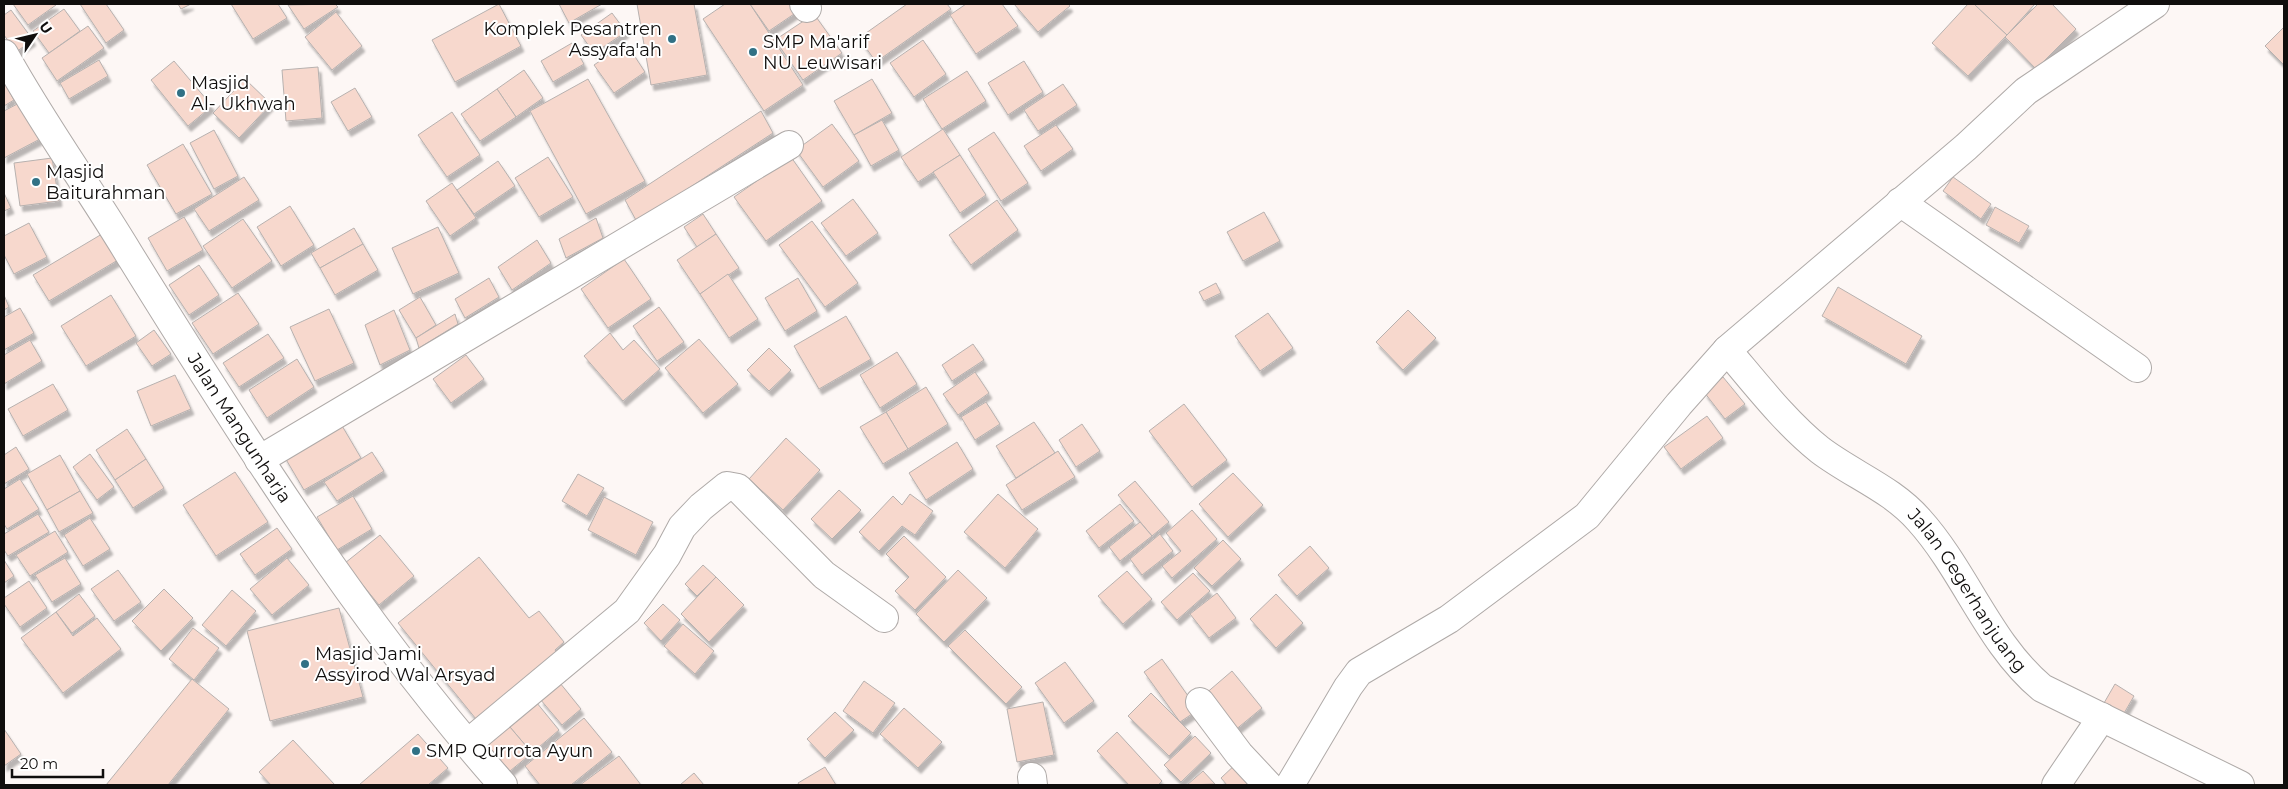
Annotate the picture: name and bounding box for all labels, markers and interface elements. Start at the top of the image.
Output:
north arrow [10,10,60,60]
text: U [35,18,56,37]
place label: Komplek Pesantren Assyafa'ah [483,18,662,61]
place label: SMP Ma'arif NU Leuwisari [763,31,882,74]
marker: Komplek Pesantren Assyafa'ah [666,33,678,45]
marker: SMP Ma'arif NU Leuwisari [747,46,759,58]
place label: Masjid Al- Ukhwah [191,72,296,115]
marker: Masjid Al- Ukhwah [175,87,187,99]
place label: Masjid Baiturahman [46,161,165,204]
marker: Masjid Baiturahman [30,176,42,188]
street label: Jalan Mangunharja [182,348,296,507]
street label: Jalan Gegerhanjuang [1902,503,2031,677]
place label: Masjid Jami Assyirod Wal Arsyad [315,643,495,686]
marker: Masjid Jami Assyirod Wal Arsyad [299,658,311,670]
place label: SMP Qurrota Ayun [426,740,593,762]
marker: SMP Qurrota Ayun [410,745,422,757]
scale bar [12,746,104,778]
text: 20 m [20,754,58,773]

